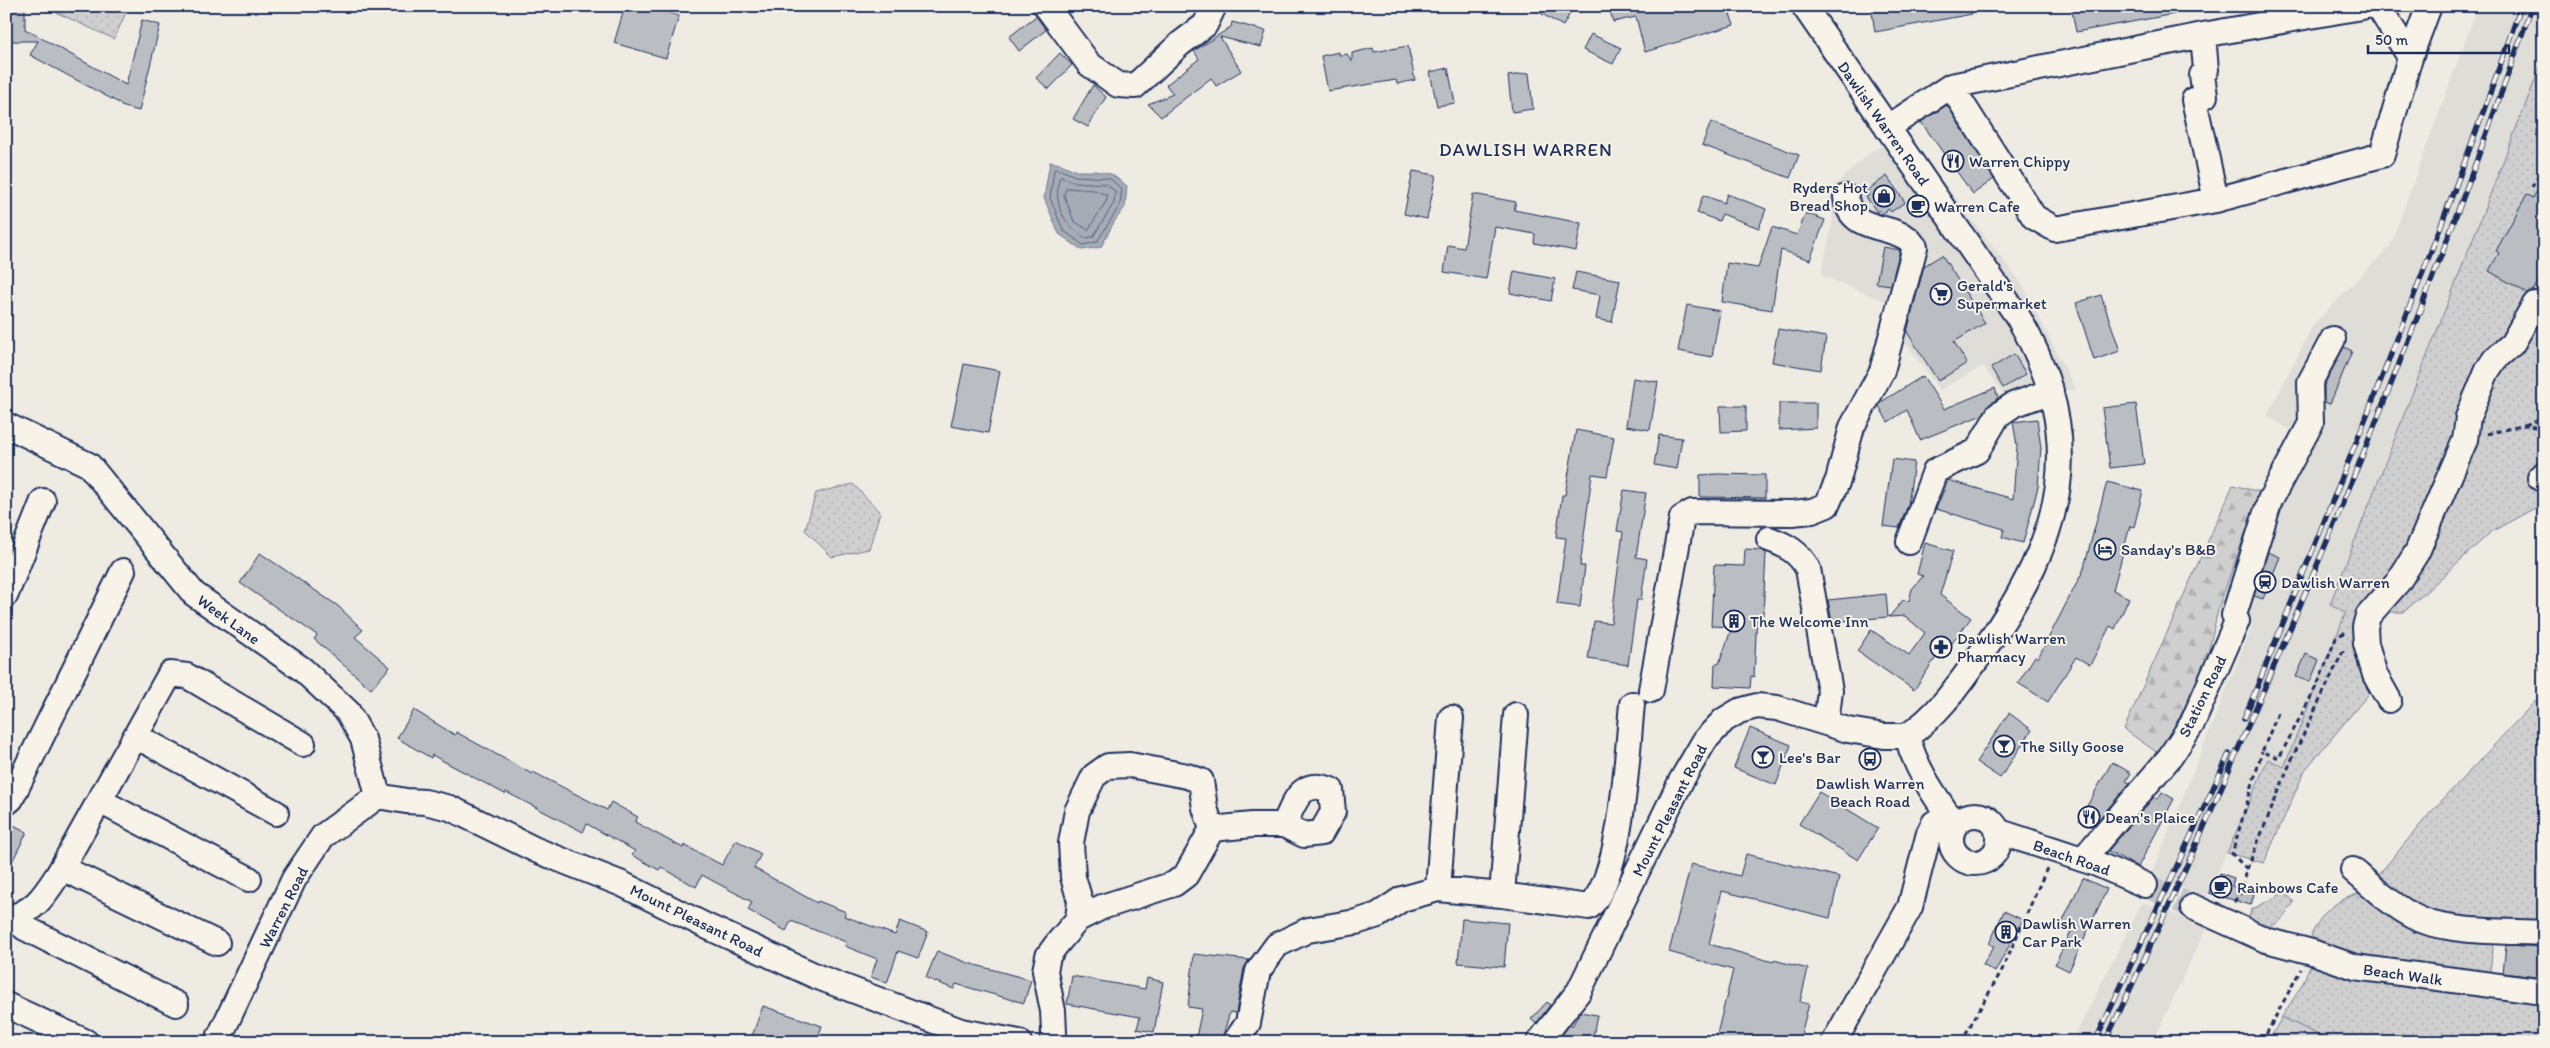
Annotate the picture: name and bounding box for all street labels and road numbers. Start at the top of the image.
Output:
street label: Dawlish Warren Road [1834,58,1934,189]
street label: Week Lane [194,590,264,648]
street label: Station Road [2174,652,2230,740]
street label: Mount Pleasant Road [1628,741,1711,880]
street label: Beach Road [2031,835,2113,880]
street label: Warren Road [255,863,312,951]
street label: Mount Pleasant Road [627,880,767,961]
street label: Beach Walk [2362,960,2445,990]

